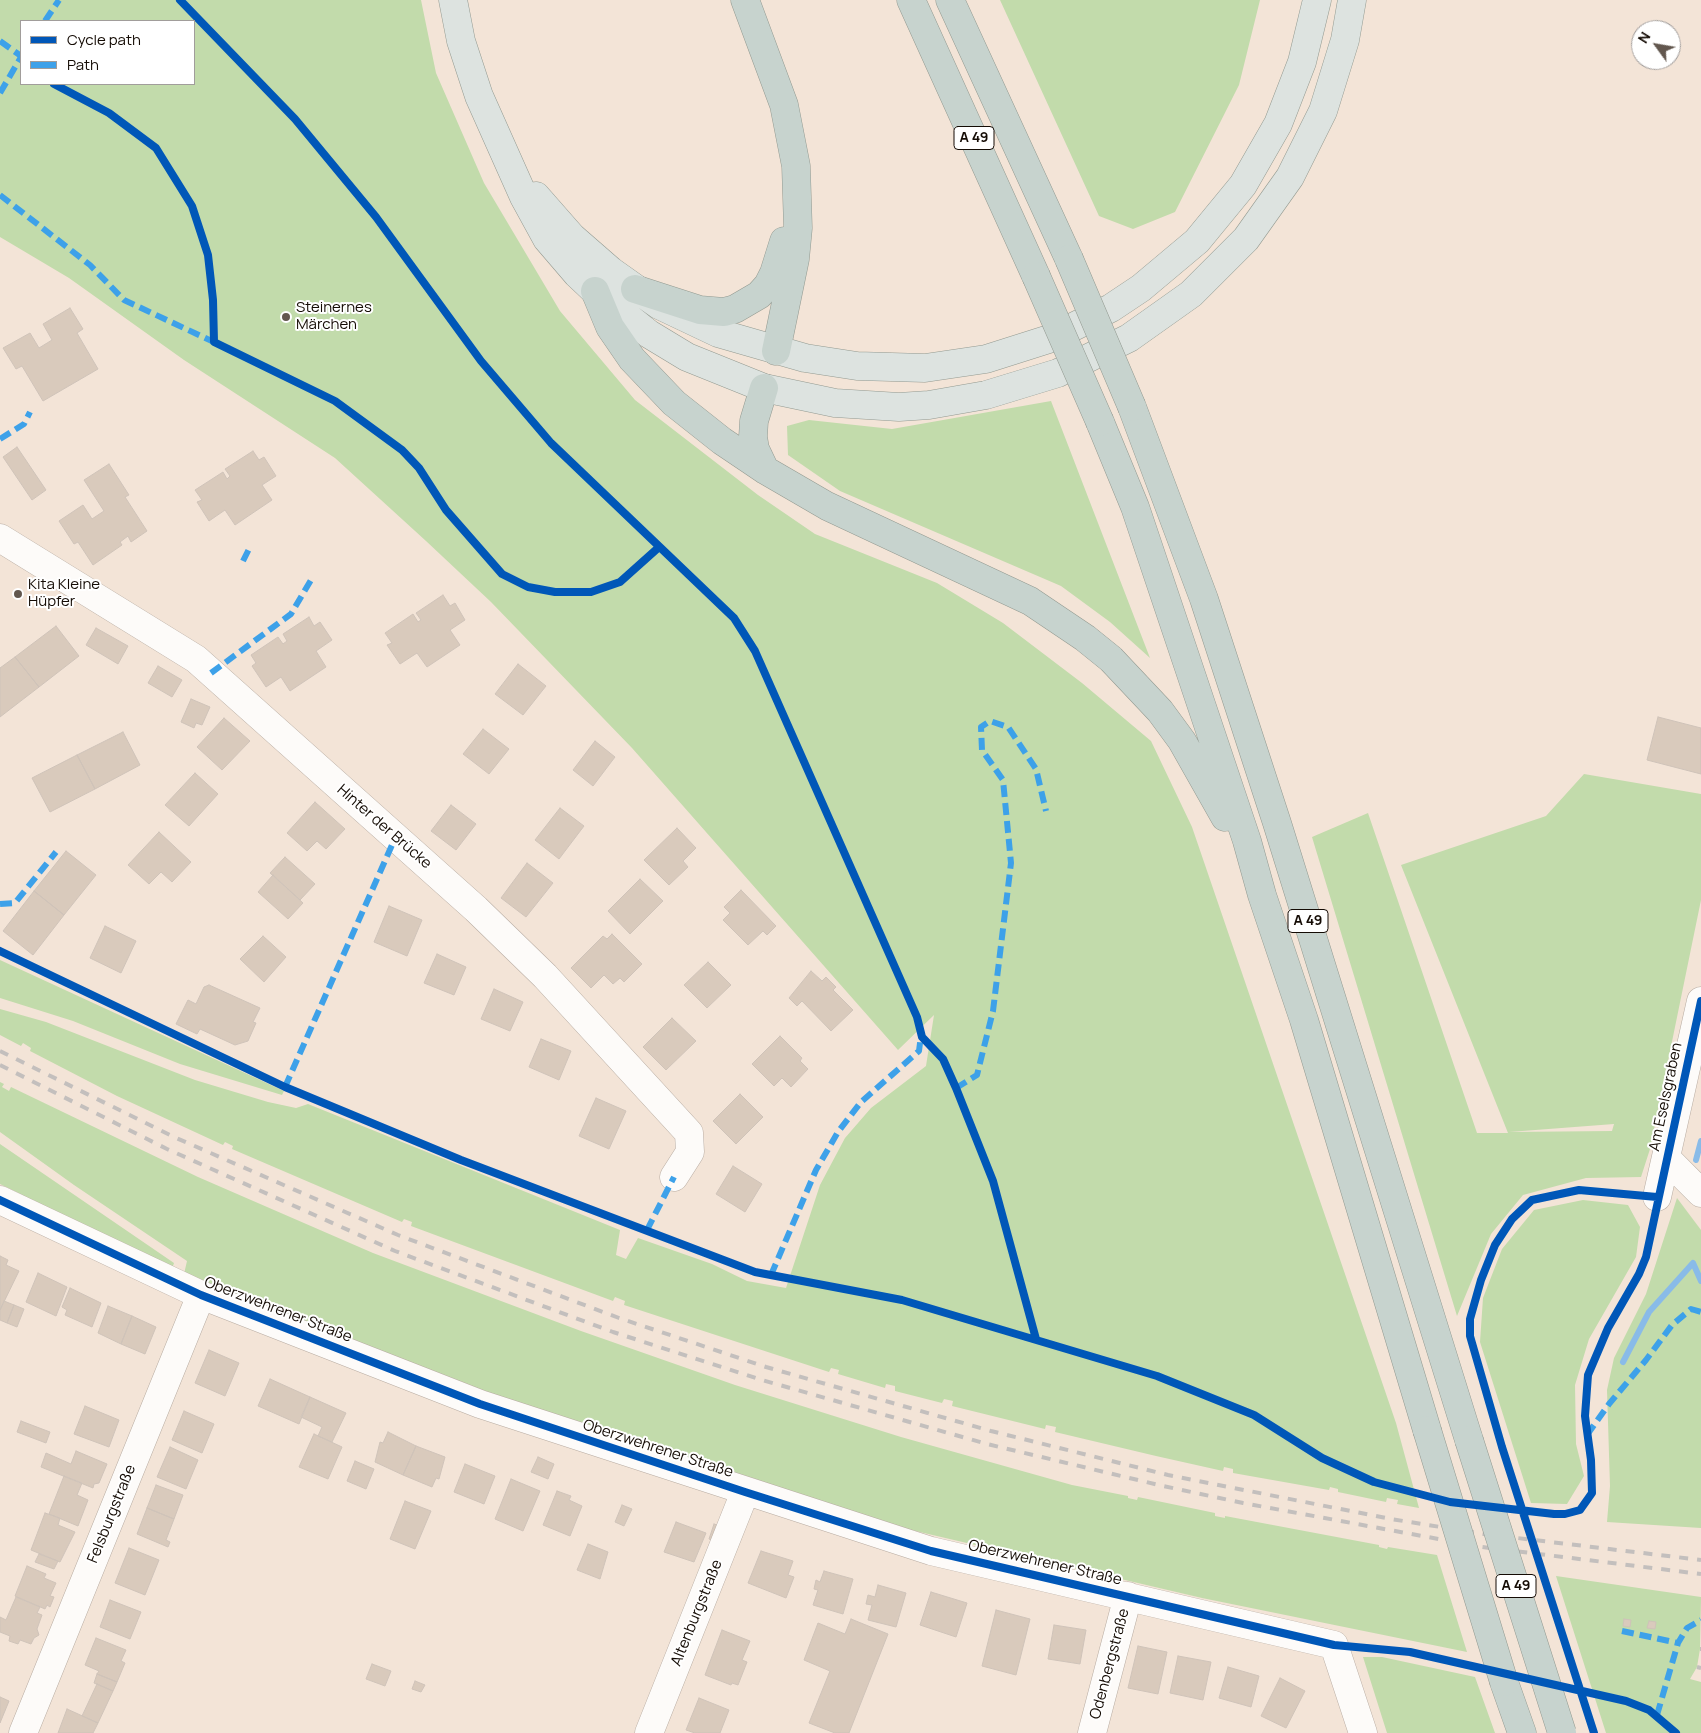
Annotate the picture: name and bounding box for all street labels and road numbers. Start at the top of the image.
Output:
road number: A 49 [954,126,994,150]
street label: Hinter der Brücke [333,781,435,873]
road number: A 49 [1288,909,1328,932]
street label: Am Eselsgraben [1646,1041,1686,1153]
street label: Oberzwehrener Straße [201,1273,355,1347]
street label: Oberzwehrener Straße [581,1416,735,1482]
street label: Felsburgstraße [84,1462,140,1566]
street label: Oberzwehrener Straße [966,1537,1124,1589]
street label: Altenburgstraße [667,1557,727,1669]
road number: A 49 [1496,1574,1536,1598]
street label: Odenbergstraße [1087,1607,1133,1721]

